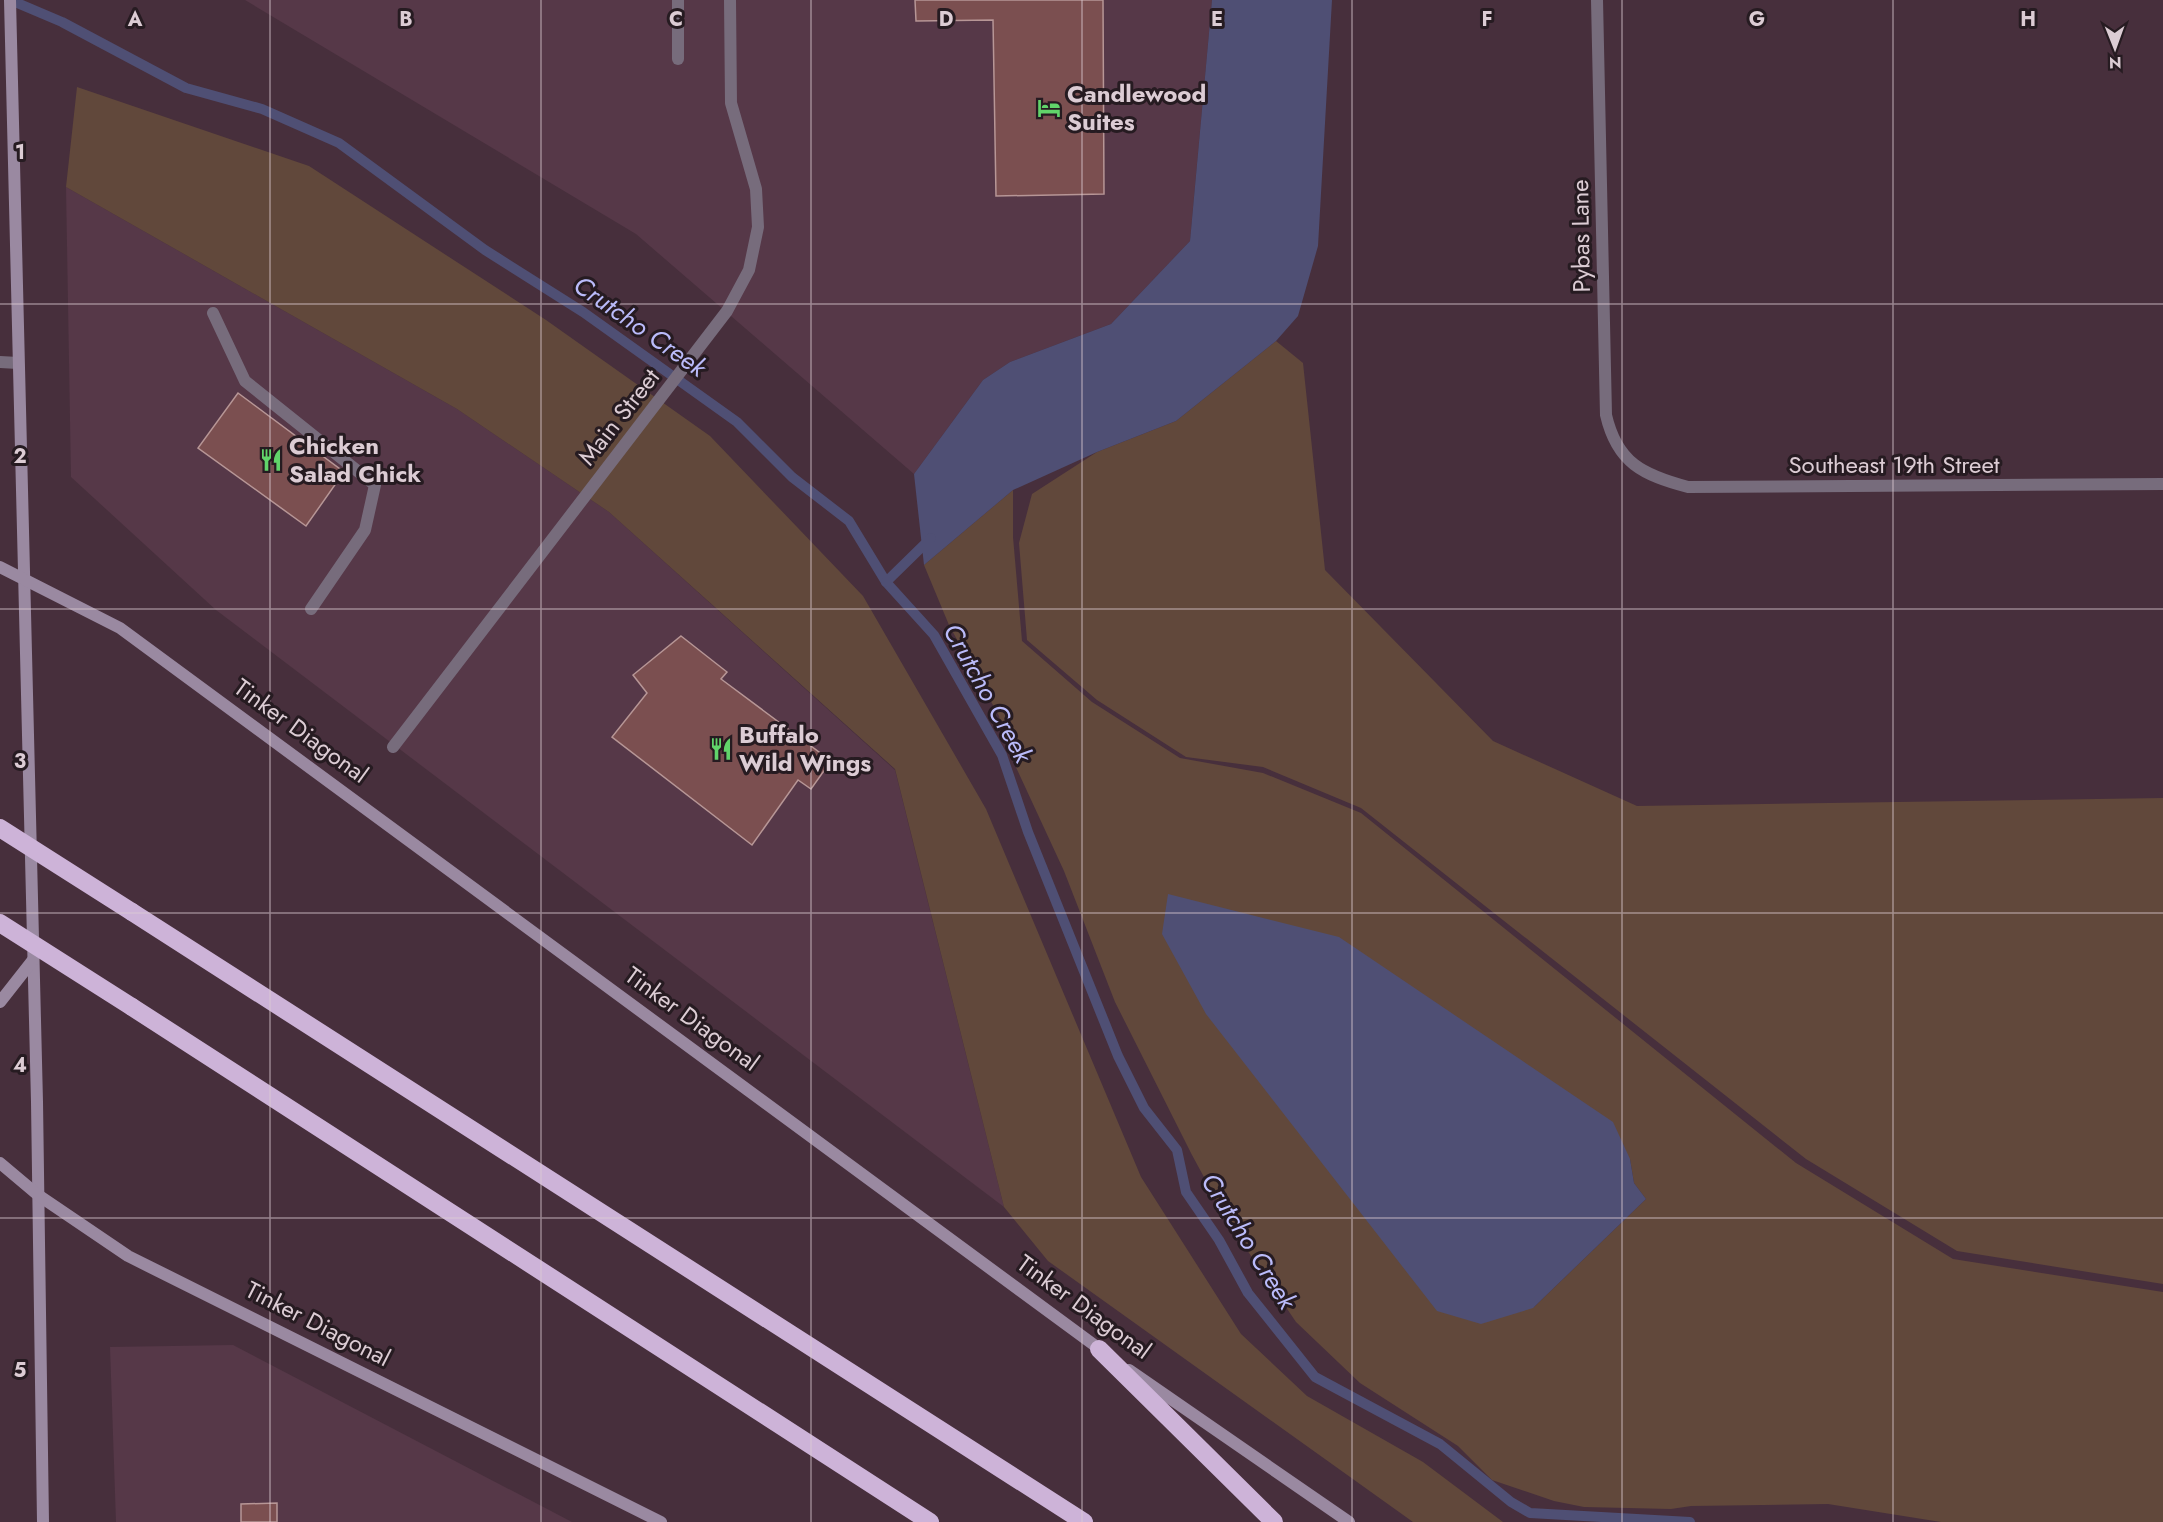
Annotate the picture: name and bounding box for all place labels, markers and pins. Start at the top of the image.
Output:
place label: Candlewood Suites [1067,76,1206,139]
hotel icon: Candlewood Suites [1036,95,1062,121]
place label: Chicken Salad Chick [289,428,421,491]
restaurant icon: Chicken Salad Chick [258,447,284,473]
place label: Buffalo Wild Wings [739,717,871,780]
restaurant icon: Buffalo Wild Wings [708,736,734,762]

